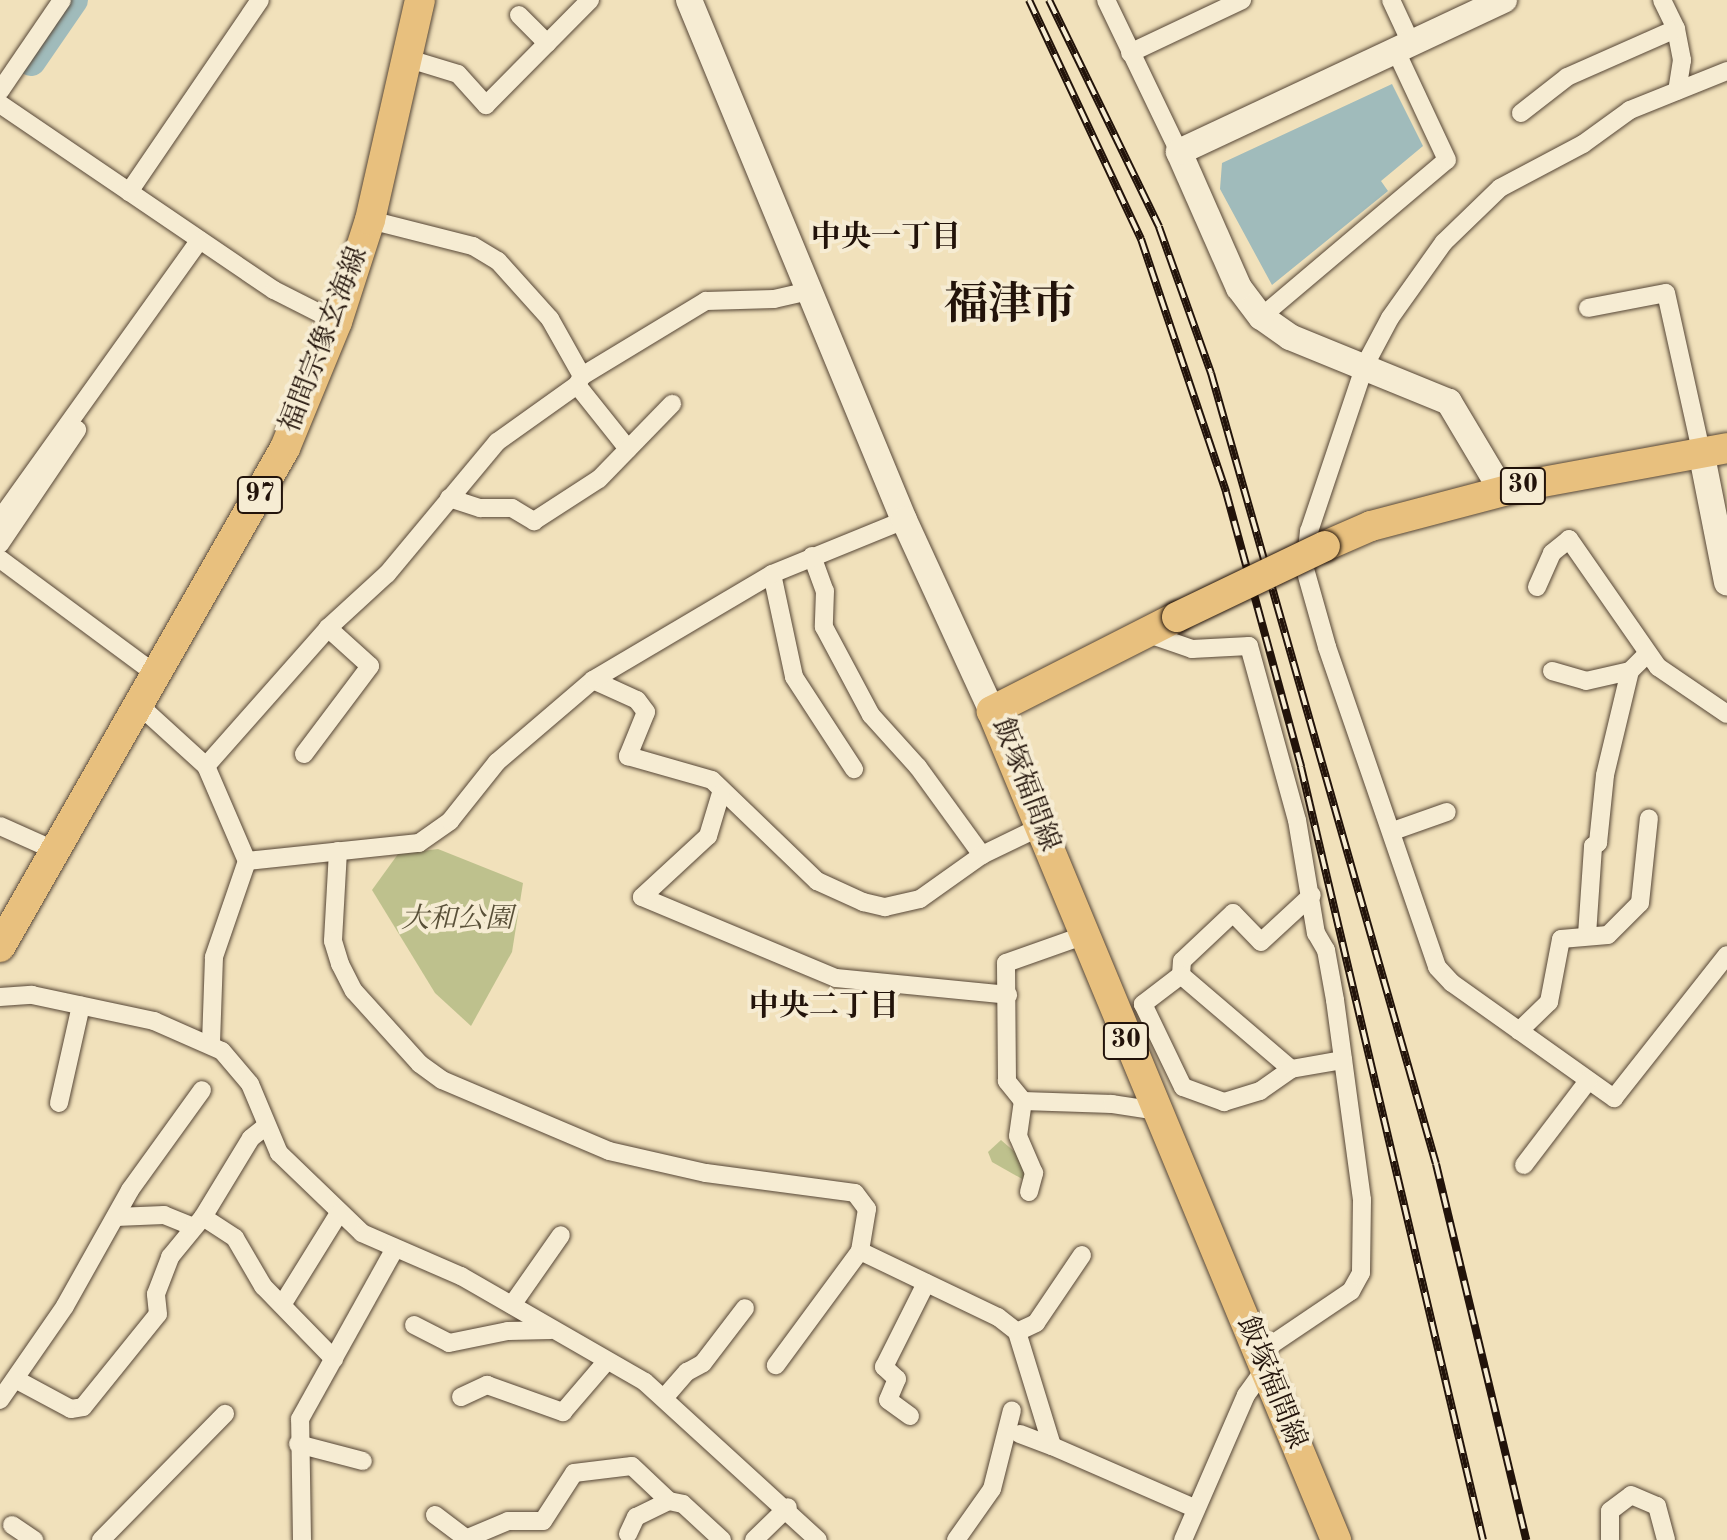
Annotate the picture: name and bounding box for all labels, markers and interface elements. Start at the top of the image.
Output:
district label: 中央一丁目 [811,220,961,256]
street label: 福間宗像玄海線 [274,242,376,438]
district label: 福津市 [944,280,1076,332]
road number: 30 [1499,464,1547,508]
road number: 97 [236,473,284,517]
street label: 飯塚福間線 [984,714,1066,856]
park label: 大和公園 [401,903,513,937]
district label: 中央二丁目 [749,989,899,1025]
road number: 30 [1102,1019,1150,1063]
street label: 飯塚福間線 [1229,1312,1313,1454]

